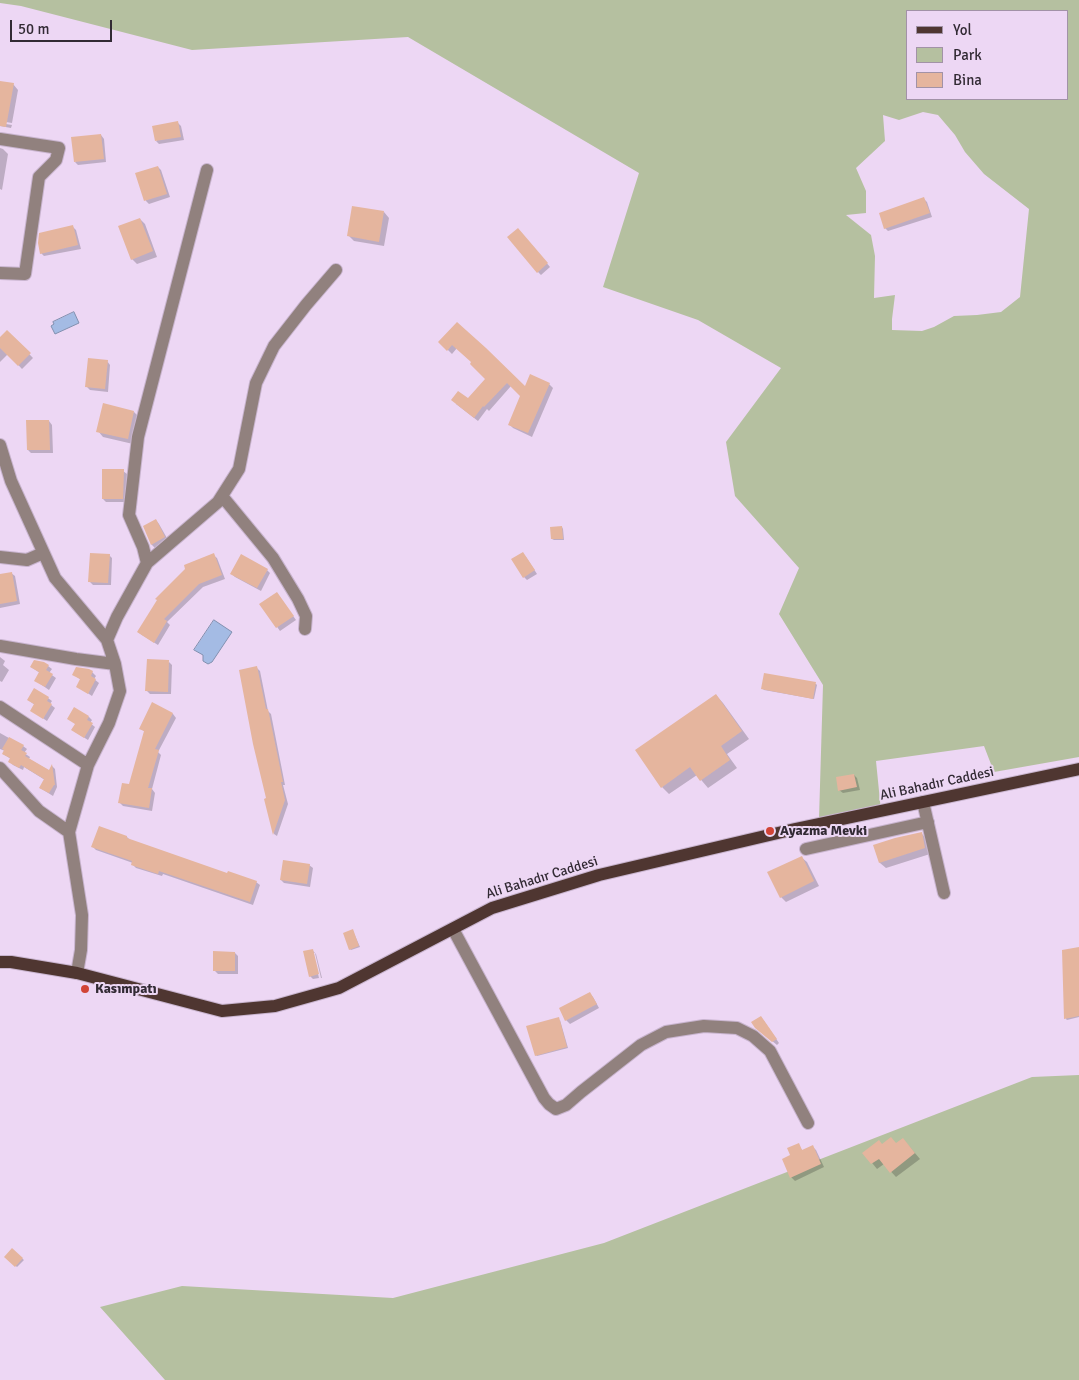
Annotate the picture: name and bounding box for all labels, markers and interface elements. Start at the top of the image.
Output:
scale bar [12,10,115,42]
legend [906,10,1069,100]
text: 50 m [18,20,49,38]
text: Yol [953,21,972,39]
text: Park [953,46,982,64]
text: Bina [953,71,982,89]
street label: Ali Bahadır Caddesi [878,764,996,804]
place label: Ayazma Mevki [780,823,867,839]
marker: Ayazma Mevki [764,825,776,837]
street label: Ali Bahadır Caddesi [484,853,600,903]
place label: Kasımpatı [95,981,157,997]
marker: Kasımpatı [79,983,91,995]

